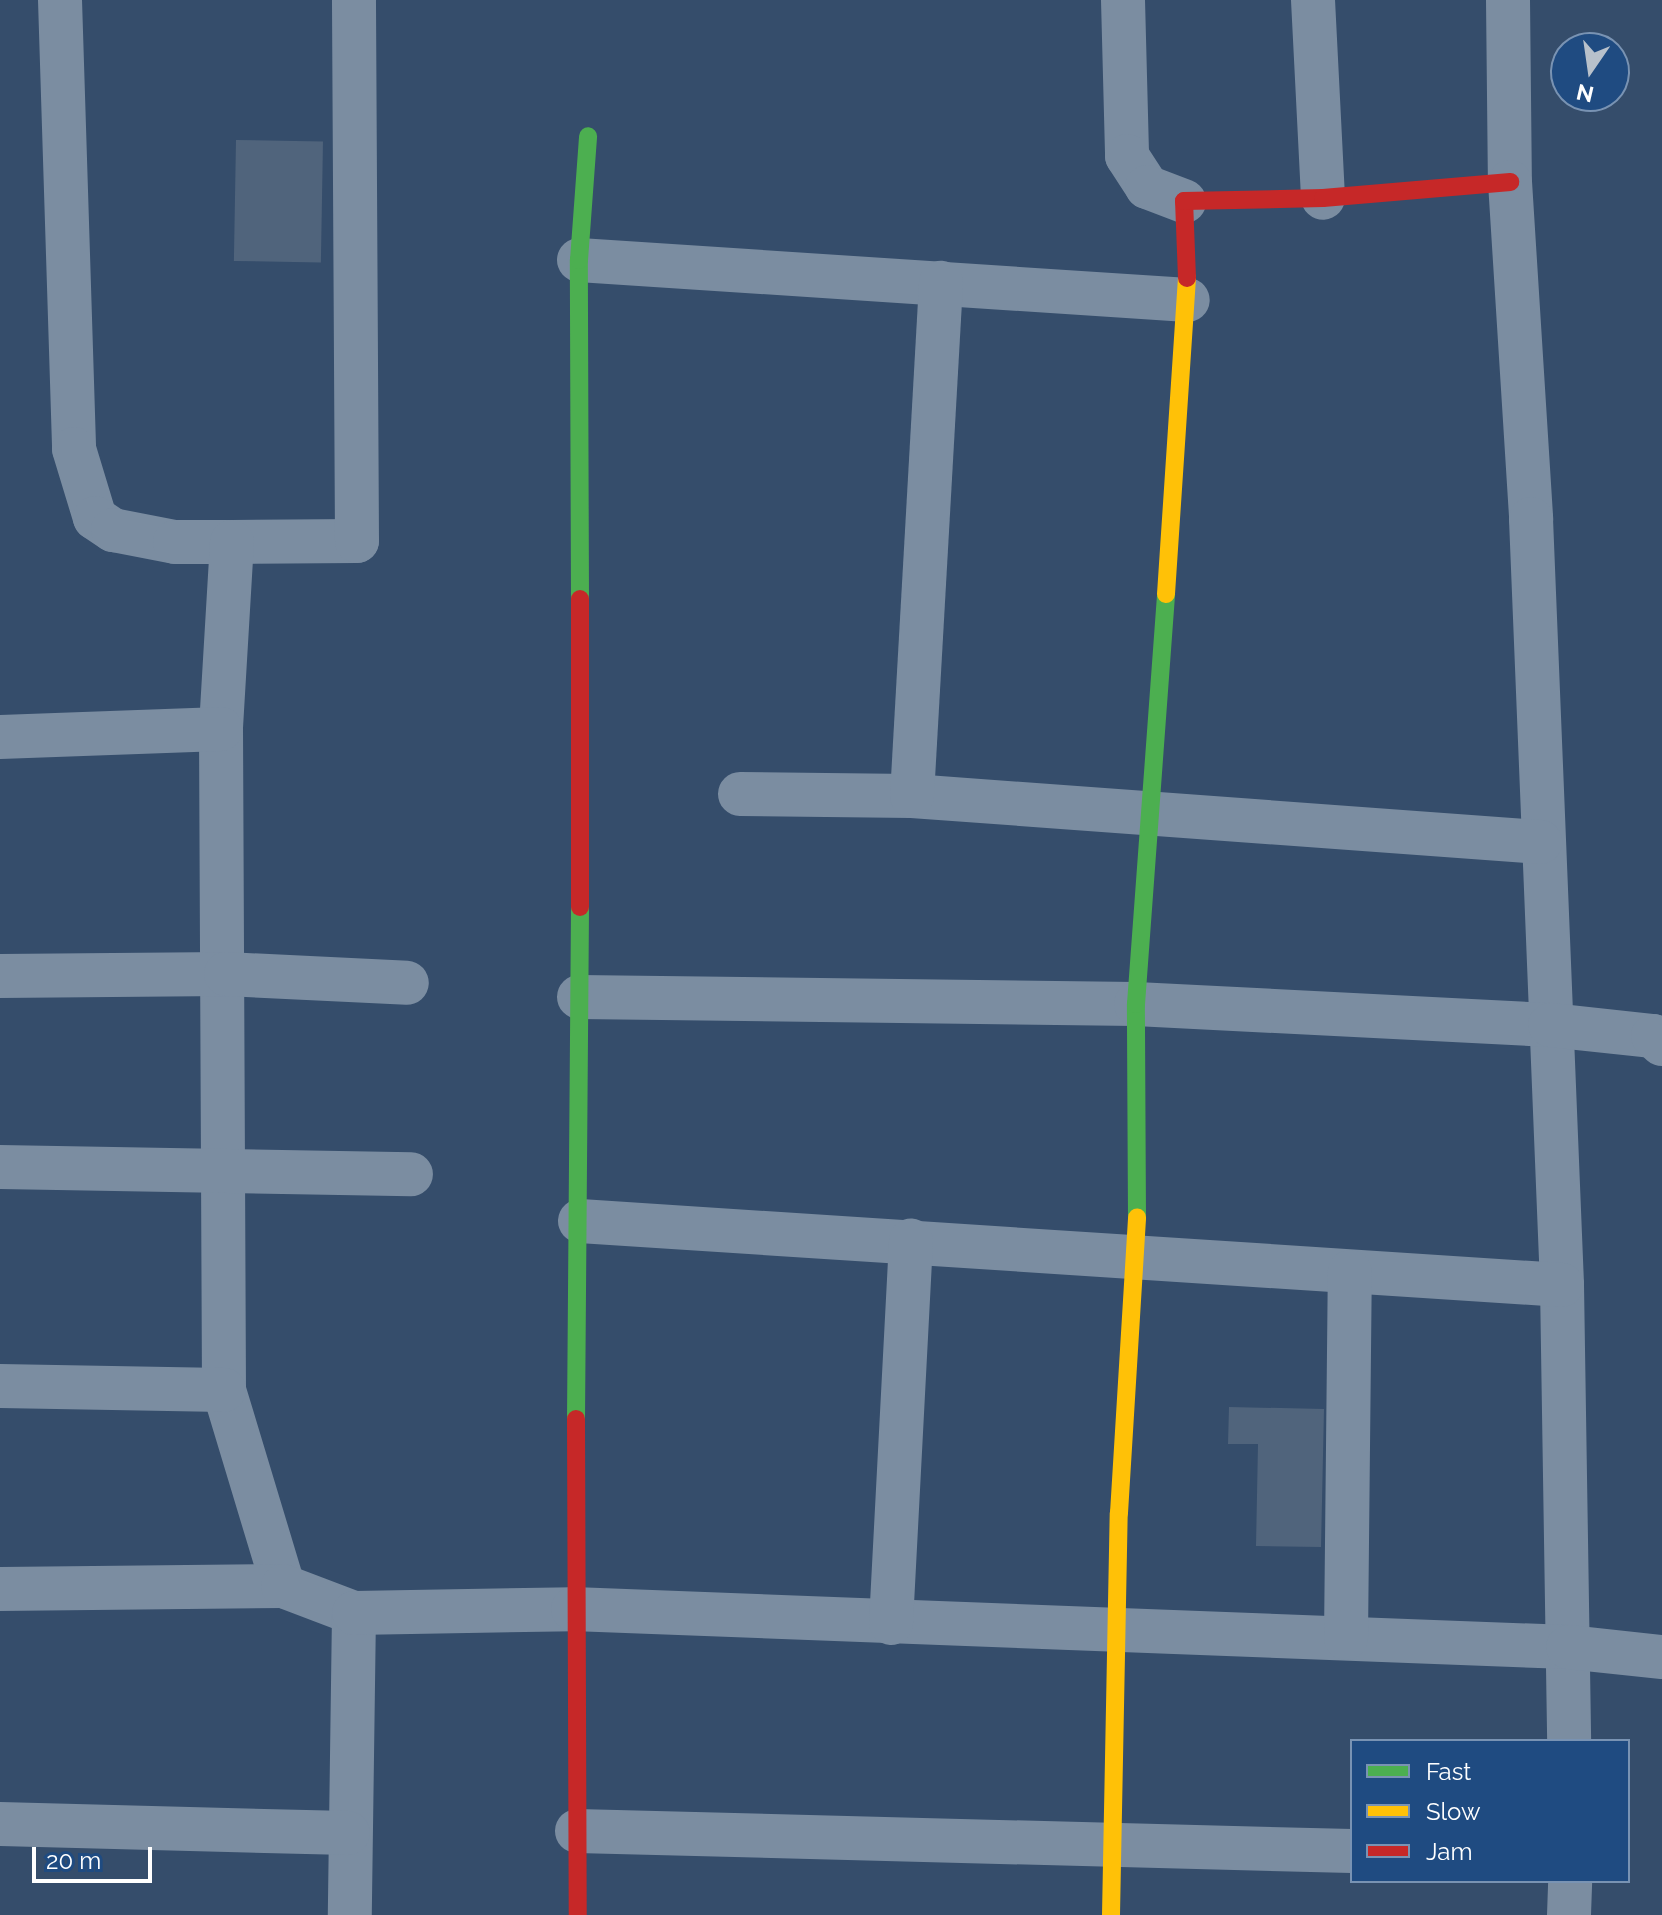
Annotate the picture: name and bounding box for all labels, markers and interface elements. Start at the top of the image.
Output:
north arrow [1550,32,1630,112]
text: N [1574,79,1596,108]
legend [1350,1739,1630,1883]
text: Fast [1426,1757,1471,1786]
text: Slow [1426,1797,1480,1826]
scale bar [36,1831,156,1881]
text: Jam [1426,1837,1472,1866]
text: 20 m [46,1846,101,1875]

